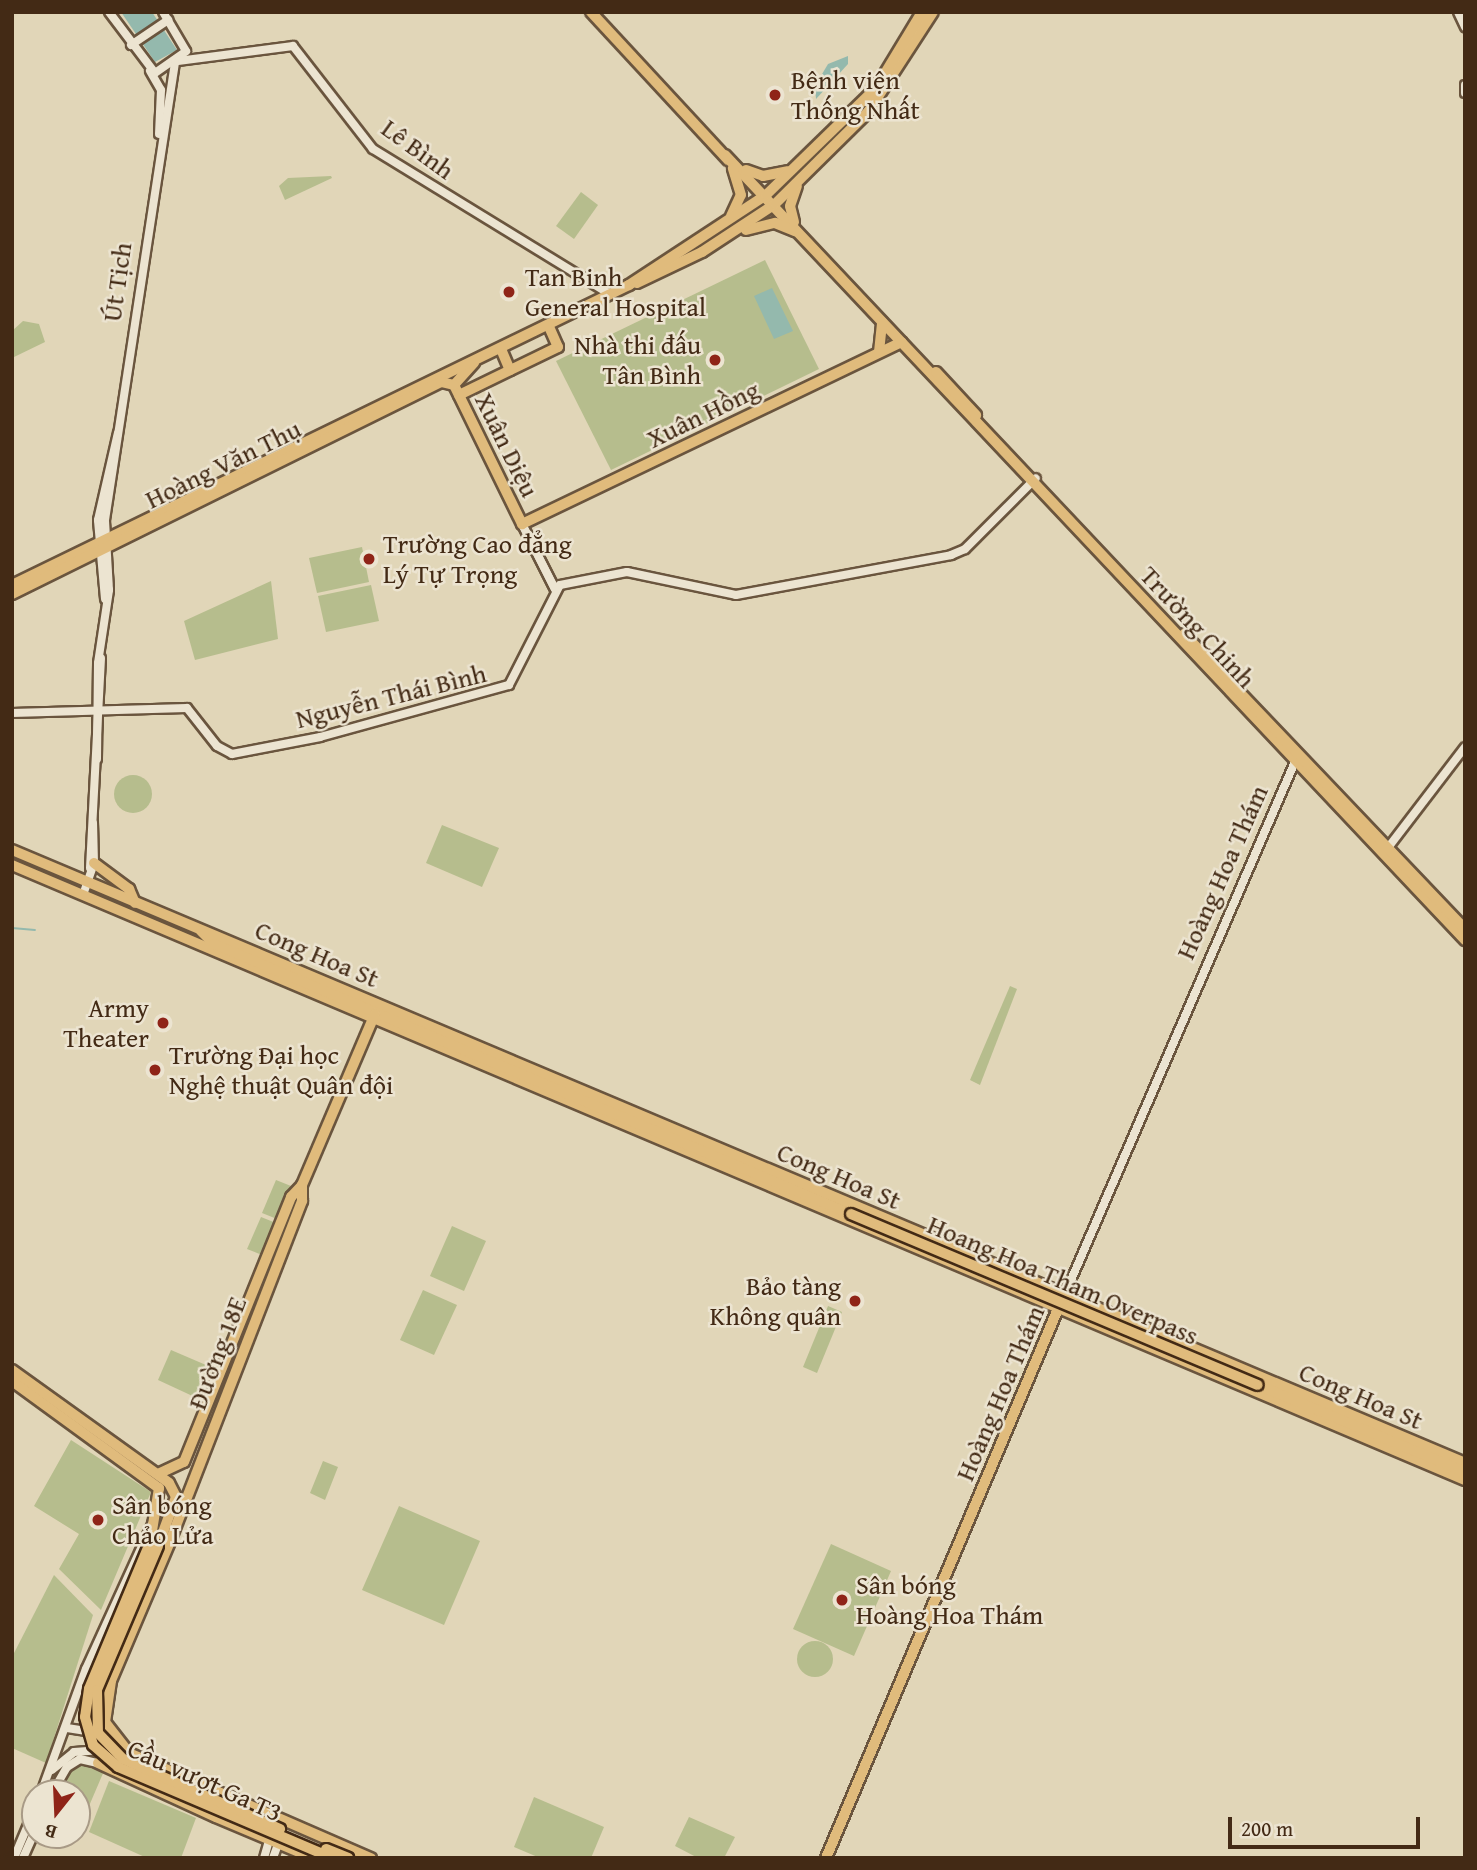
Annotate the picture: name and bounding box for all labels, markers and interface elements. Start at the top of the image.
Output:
place label: Bệnh viện Thống Nhất [791,64,920,126]
marker: Bệnh viện Thống Nhất [765,85,785,105]
street label: Lê Bình [376,112,460,186]
street label: Út Tịch [96,240,138,324]
place label: Tan Binh General Hospital [525,261,706,322]
marker: Tan Binh General Hospital [499,282,519,302]
place label: Nhà thi đấu Tân Bình [574,329,701,390]
marker: Nhà thi đấu Tân Bình [707,352,723,368]
street label: Xuân Hồng [642,373,764,455]
street label: Xuân Diệu [468,388,546,502]
street label: Hoàng Văn Thụ [140,413,306,515]
place label: Trường Cao đẳng Lý Tự Trọng [383,528,572,590]
marker: Trường Cao đẳng Lý Tự Trọng [361,551,377,567]
street label: Trường Chinh [1134,560,1262,694]
street label: Nguyễn Thái Bình [293,657,489,735]
street label: Hoàng Hoa Thám [1170,780,1274,964]
street label: Cong Hoa St [251,914,383,994]
place label: Army Theater [63,992,149,1054]
marker: Army Theater [155,1015,171,1031]
place label: Trường Đại học Nghệ thuật Quân đội [169,1039,393,1100]
marker: Trường Đại học Nghệ thuật Quân đội [147,1062,163,1078]
street label: Cong Hoa St [773,1136,905,1216]
street label: Hoang Hoa Tham Overpass [923,1209,1203,1351]
place label: Bảo tàng Không quân [710,1270,841,1332]
street label: Đường 18E [181,1292,253,1414]
marker: Bảo tàng Không quân [847,1293,863,1309]
street label: Hoàng Hoa Thám [949,1301,1051,1485]
street label: Cong Hoa St [1295,1356,1427,1436]
place label: Sân bóng Chảo Lửa [112,1489,213,1550]
marker: Sân bóng Chảo Lửa [90,1512,106,1528]
place label: Sân bóng Hoàng Hoa Thám [856,1569,1043,1630]
marker: Sân bóng Hoàng Hoa Thám [834,1592,850,1608]
street label: Cầu vượt Ga T3 [123,1732,287,1828]
north arrow [21,1779,91,1849]
scale bar [1232,1804,1424,1848]
text: 200 m [1241,1813,1293,1844]
text: B [40,1817,60,1847]

